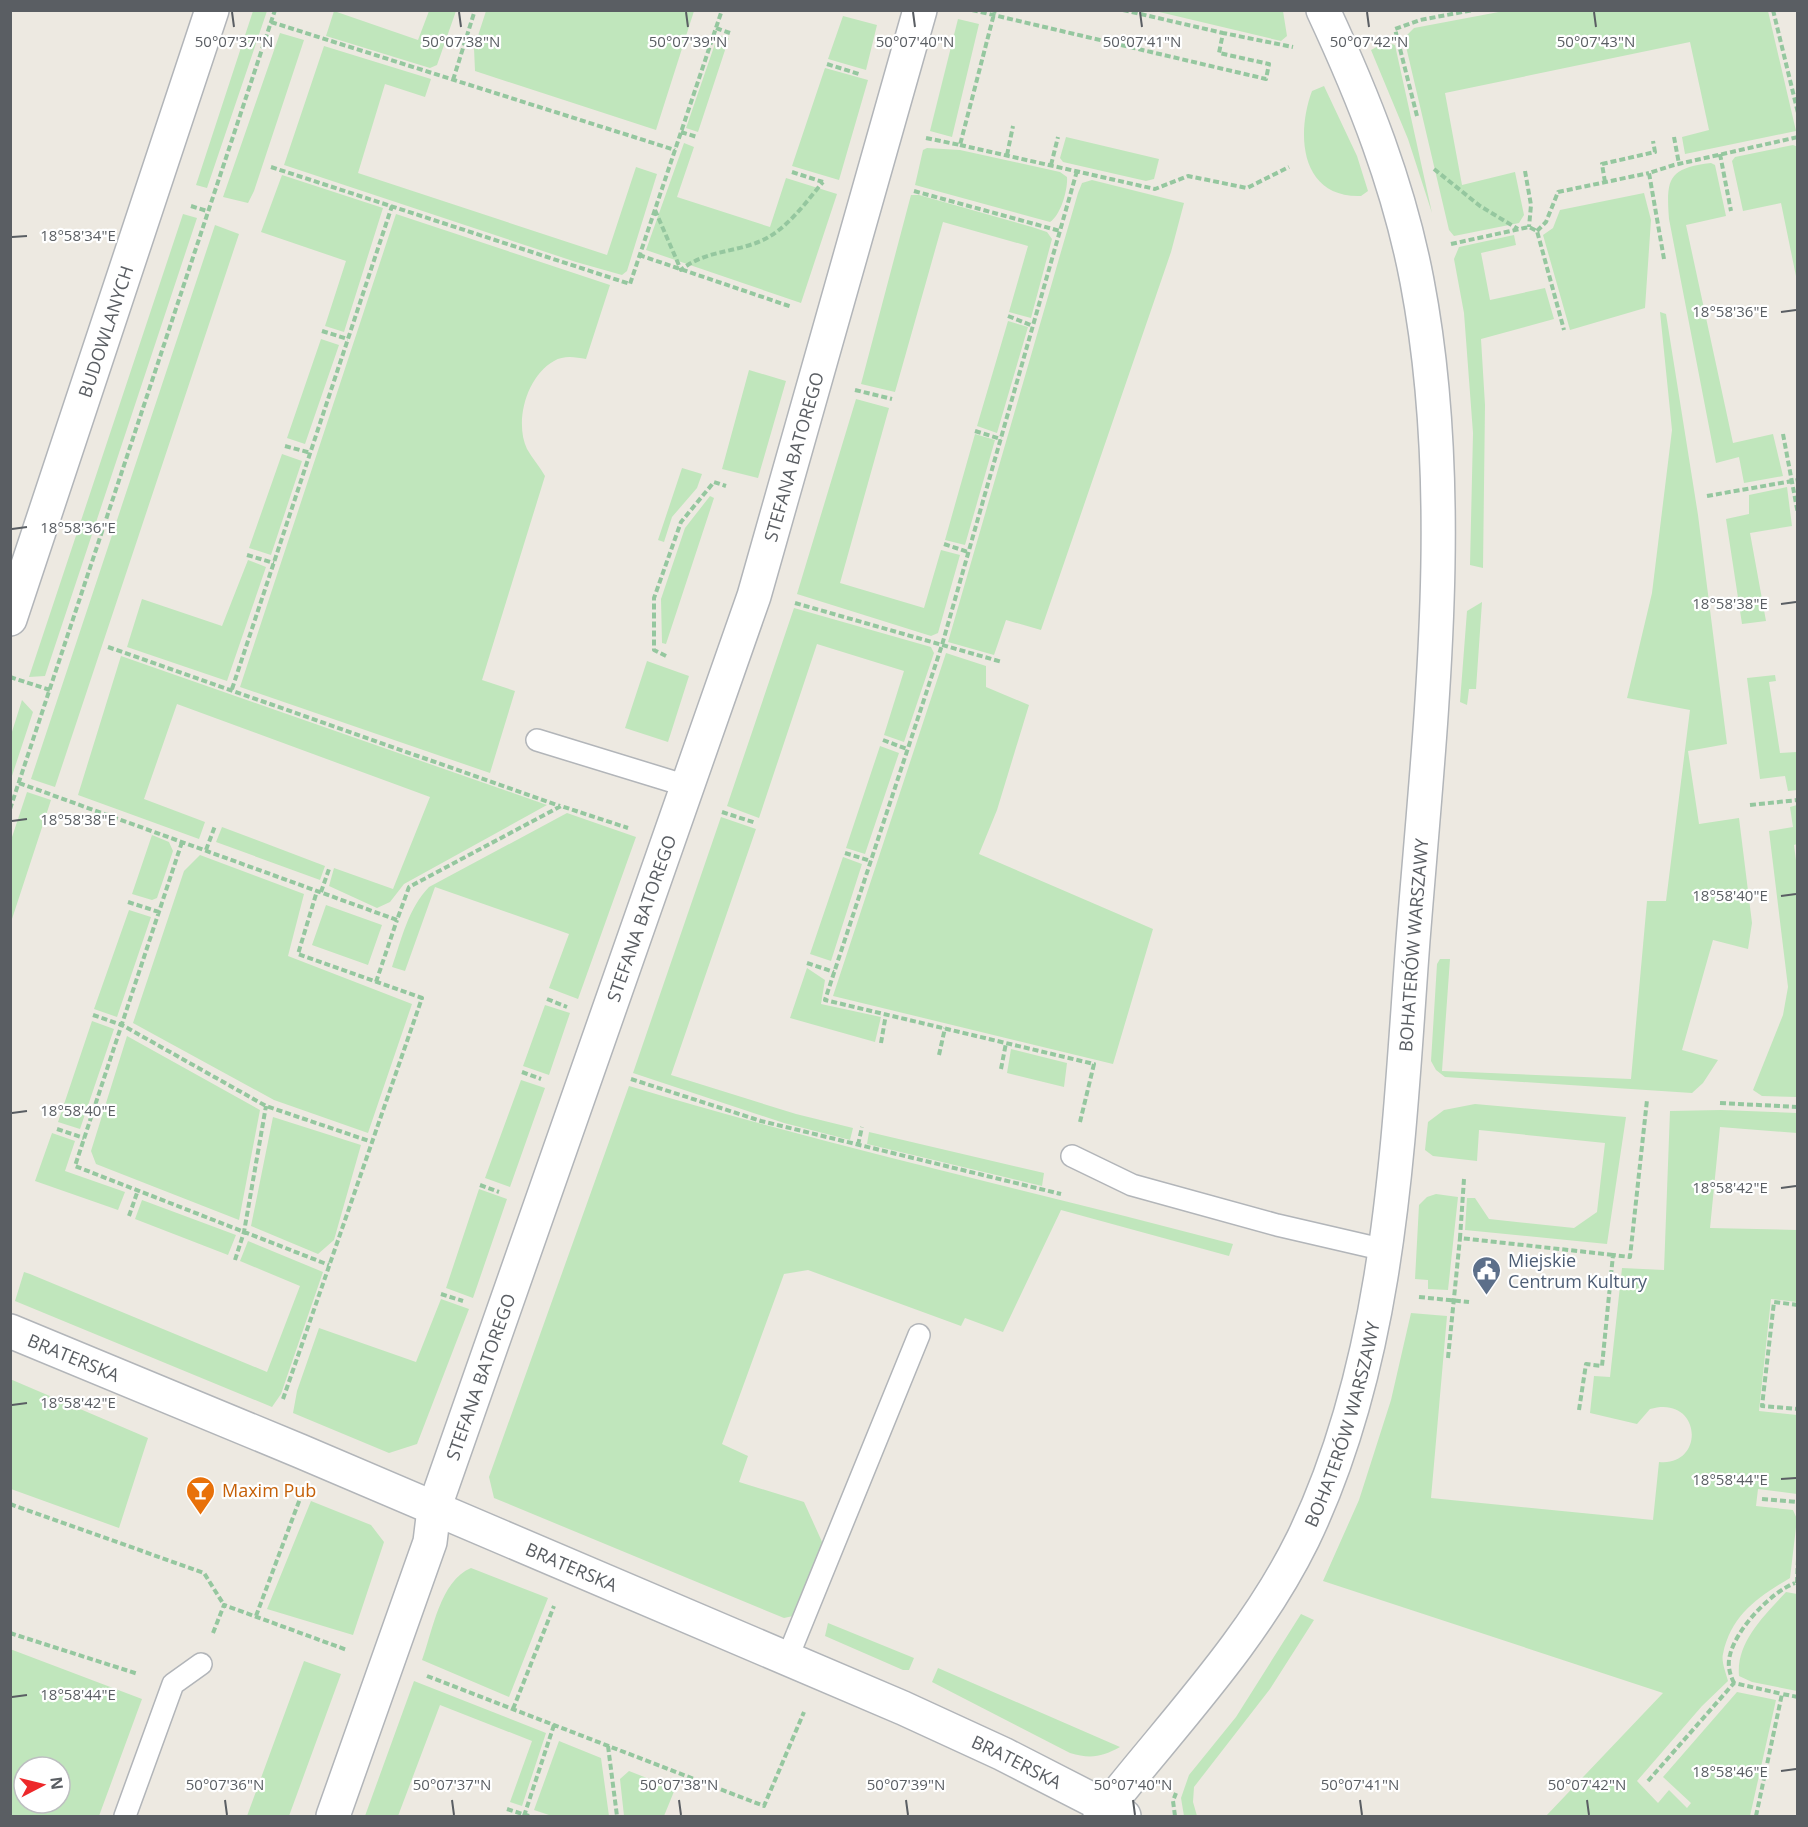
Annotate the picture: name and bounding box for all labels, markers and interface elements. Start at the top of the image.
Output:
text: 50°07'37"N [195,31,273,51]
text: 50°07'38"N [422,31,500,51]
text: 50°07'39"N [649,31,727,51]
text: 50°07'40"N [876,31,954,51]
text: 50°07'41"N [1103,31,1181,51]
text: 50°07'42"N [1330,31,1408,51]
text: 50°07'43"N [1557,31,1635,51]
text: 18°58'34"E [40,225,116,245]
street label: BUDOWLANYCH [72,262,138,400]
text: 18°58'36"E [1692,301,1768,321]
street label: STEFANA BATOREGO [758,369,829,544]
text: 18°58'36"E [40,517,116,537]
text: 18°58'38"E [1692,593,1768,613]
text: 18°58'38"E [40,809,116,829]
street label: STEFANA BATOREGO [601,831,681,1005]
street label: BOHATERÓW WARSZAWY [1393,837,1433,1053]
text: 18°58'40"E [1692,885,1768,905]
text: 18°58'40"E [40,1100,116,1120]
text: 18°58'42"E [1692,1177,1768,1197]
place label: Miejskie Centrum Kultury [1508,1248,1648,1293]
public building icon: Miejskie Centrum Kultury [1471,1254,1503,1296]
street label: STEFANA BATOREGO [440,1290,521,1463]
street label: BOHATERÓW WARSZAWY [1298,1318,1385,1531]
street label: BRATERSKA [24,1328,124,1387]
text: 18°58'42"E [40,1392,116,1412]
text: 18°58'44"E [1692,1469,1768,1489]
bar icon: Maxim Pub [185,1474,217,1516]
place label: Maxim Pub [222,1478,316,1502]
street label: BRATERSKA [522,1537,622,1597]
text: 18°58'44"E [40,1684,116,1704]
street label: BRATERSKA [968,1729,1066,1794]
north arrow [12,1755,72,1815]
text: 18°58'46"E [1692,1761,1768,1781]
text: 50°07'36"N [186,1774,264,1794]
text: 50°07'37"N [413,1774,491,1794]
text: 50°07'38"N [640,1774,718,1794]
text: 50°07'39"N [867,1774,945,1794]
text: 50°07'40"N [1094,1774,1172,1794]
text: 50°07'41"N [1321,1774,1399,1794]
text: 50°07'42"N [1548,1774,1626,1794]
text: N [45,1775,69,1791]

